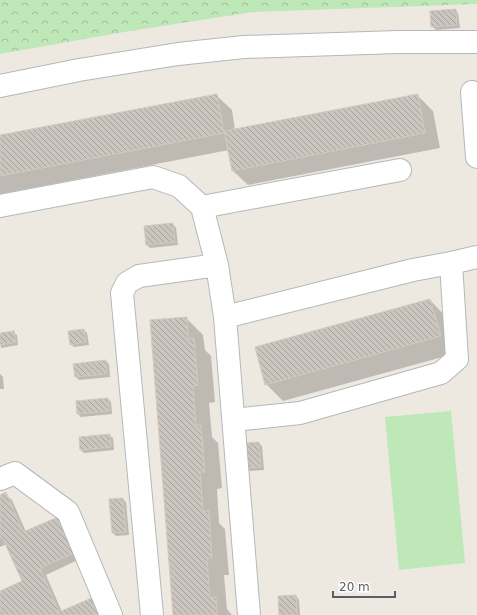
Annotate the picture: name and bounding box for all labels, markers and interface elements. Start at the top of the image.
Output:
scale bar [333,573,395,599]
text: 20 m [339,580,370,594]

